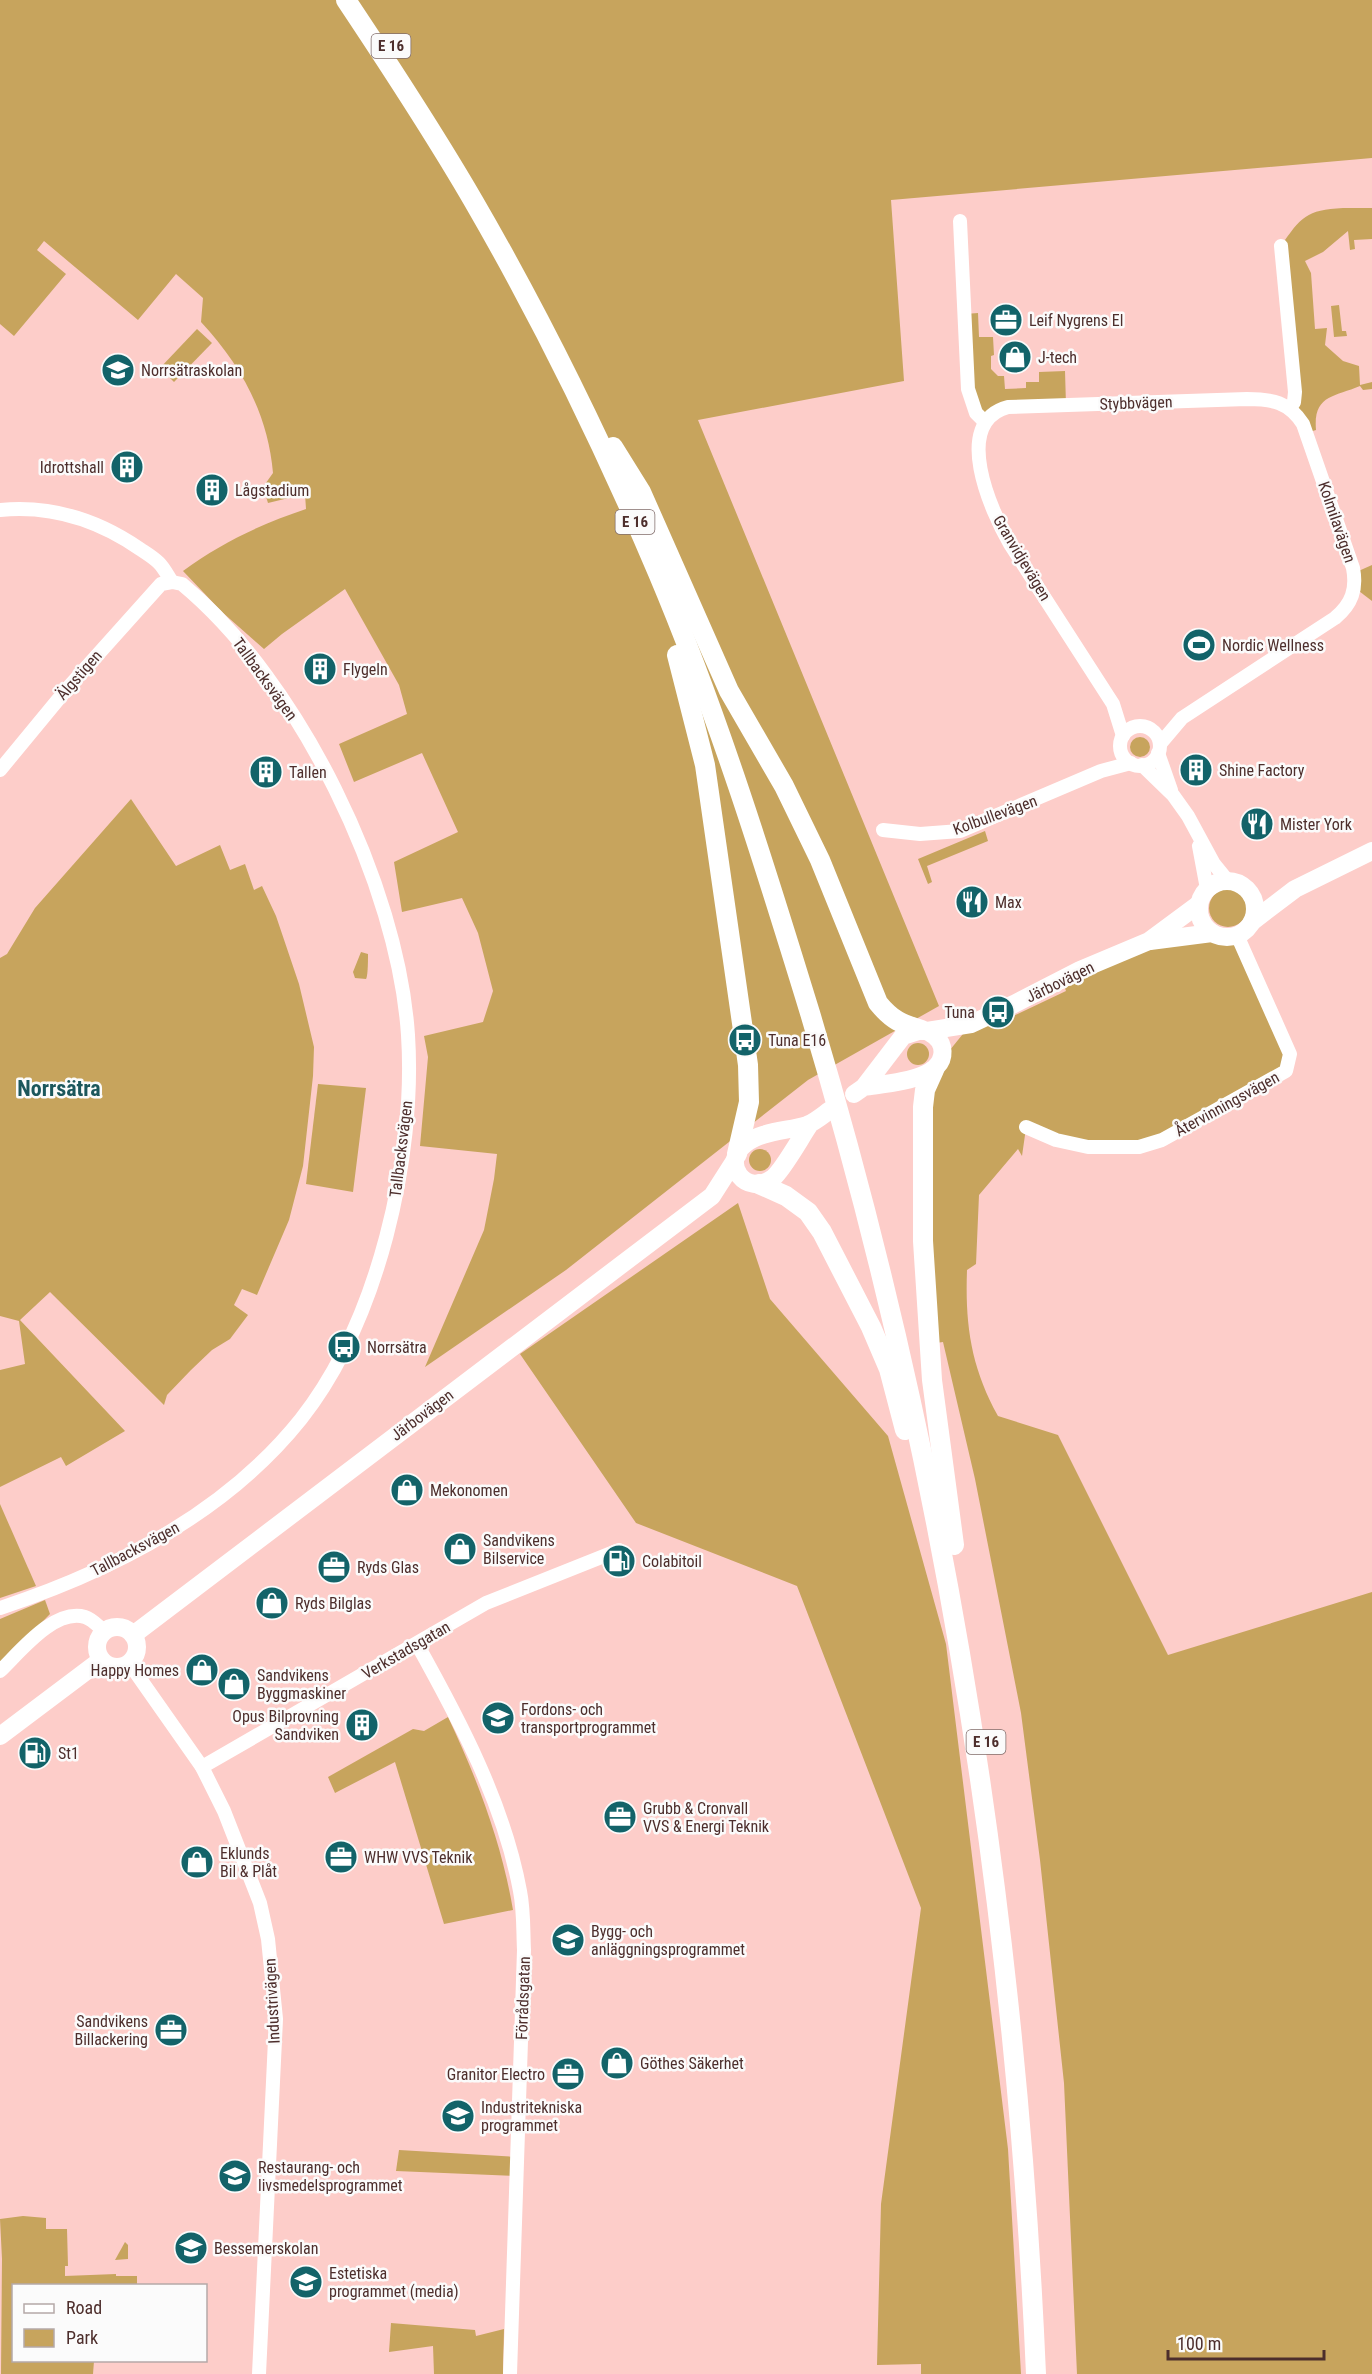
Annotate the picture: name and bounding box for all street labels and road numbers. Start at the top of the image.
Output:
road number: E 16 [372,34,410,58]
street label: Stybbvägen [1099,392,1173,414]
street label: Kolmilavägen [1314,479,1360,565]
road number: E 16 [616,510,654,534]
street label: Granvidjevägen [989,512,1055,604]
street label: Tallbacksvägen [229,634,301,724]
street label: Älgstigen [52,646,106,704]
street label: Kolbullevägen [950,791,1040,839]
street label: Järbovägen [1023,957,1097,1007]
street label: Återvinningsvägen [1171,1067,1283,1141]
street label: Tallbacksvägen [386,1099,416,1199]
street label: Järbovägen [387,1385,457,1445]
street label: Tallbacksvägen [88,1518,182,1580]
street label: Verkstadsgatan [358,1617,454,1683]
road number: E 16 [966,1730,1006,1754]
street label: Förrådsgatan [512,1956,534,2040]
street label: Industrivägen [260,1958,284,2044]

